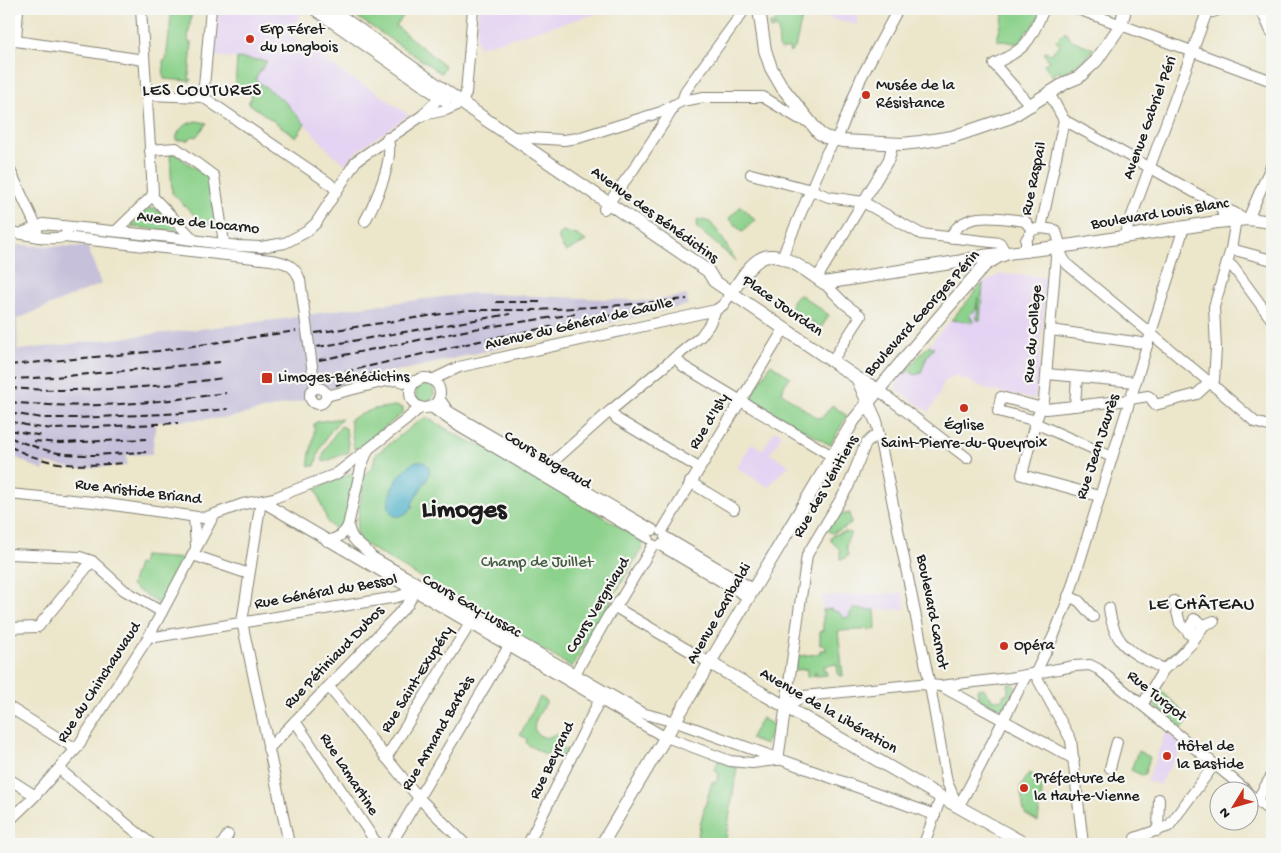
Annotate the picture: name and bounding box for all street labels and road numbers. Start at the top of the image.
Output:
street label: Avenue Gabriel Péri [1120,54,1182,182]
street label: Rue Raspail [1018,140,1052,218]
street label: Avenue des Bénédictins [586,163,722,269]
street label: Boulevard Louis Blanc [1089,195,1231,235]
street label: Avenue de Locarno [136,208,260,240]
street label: Boulevard Georges Périn [860,247,985,382]
street label: Place Jourdan [737,272,826,342]
street label: Rue du Collège [1020,283,1048,384]
street label: Avenue du Général de Gaulle [483,294,675,356]
street label: Rue d'Isly [686,390,734,454]
street label: Rue Jean Jaurès [1073,391,1125,502]
street label: Cours Bugeaud [500,427,596,495]
street label: Rue des Vénitiens [790,431,865,542]
street label: Rue Aristide Briand [74,476,204,510]
street label: Boulevard Carnot [910,552,952,672]
street label: Cours Vergniaud [563,553,636,657]
street label: Avenue Garibaldi [683,560,757,668]
street label: Rue Général du Bessol [253,571,399,615]
street label: Cours Gay-Lussac [418,571,524,643]
street label: Rue Pétiniaud Dubos [281,602,390,714]
street label: Rue du Chinchauvaud [54,618,147,747]
street label: Rue Saint-Exupéry [378,623,459,737]
street label: Avenue de la Libération [756,665,901,759]
street label: Rue Turgot [1122,667,1191,728]
street label: Rue Armand Barbès [398,672,480,795]
street label: Rue Beyrand [526,718,581,803]
street label: Rue Lamartine [314,730,382,820]

